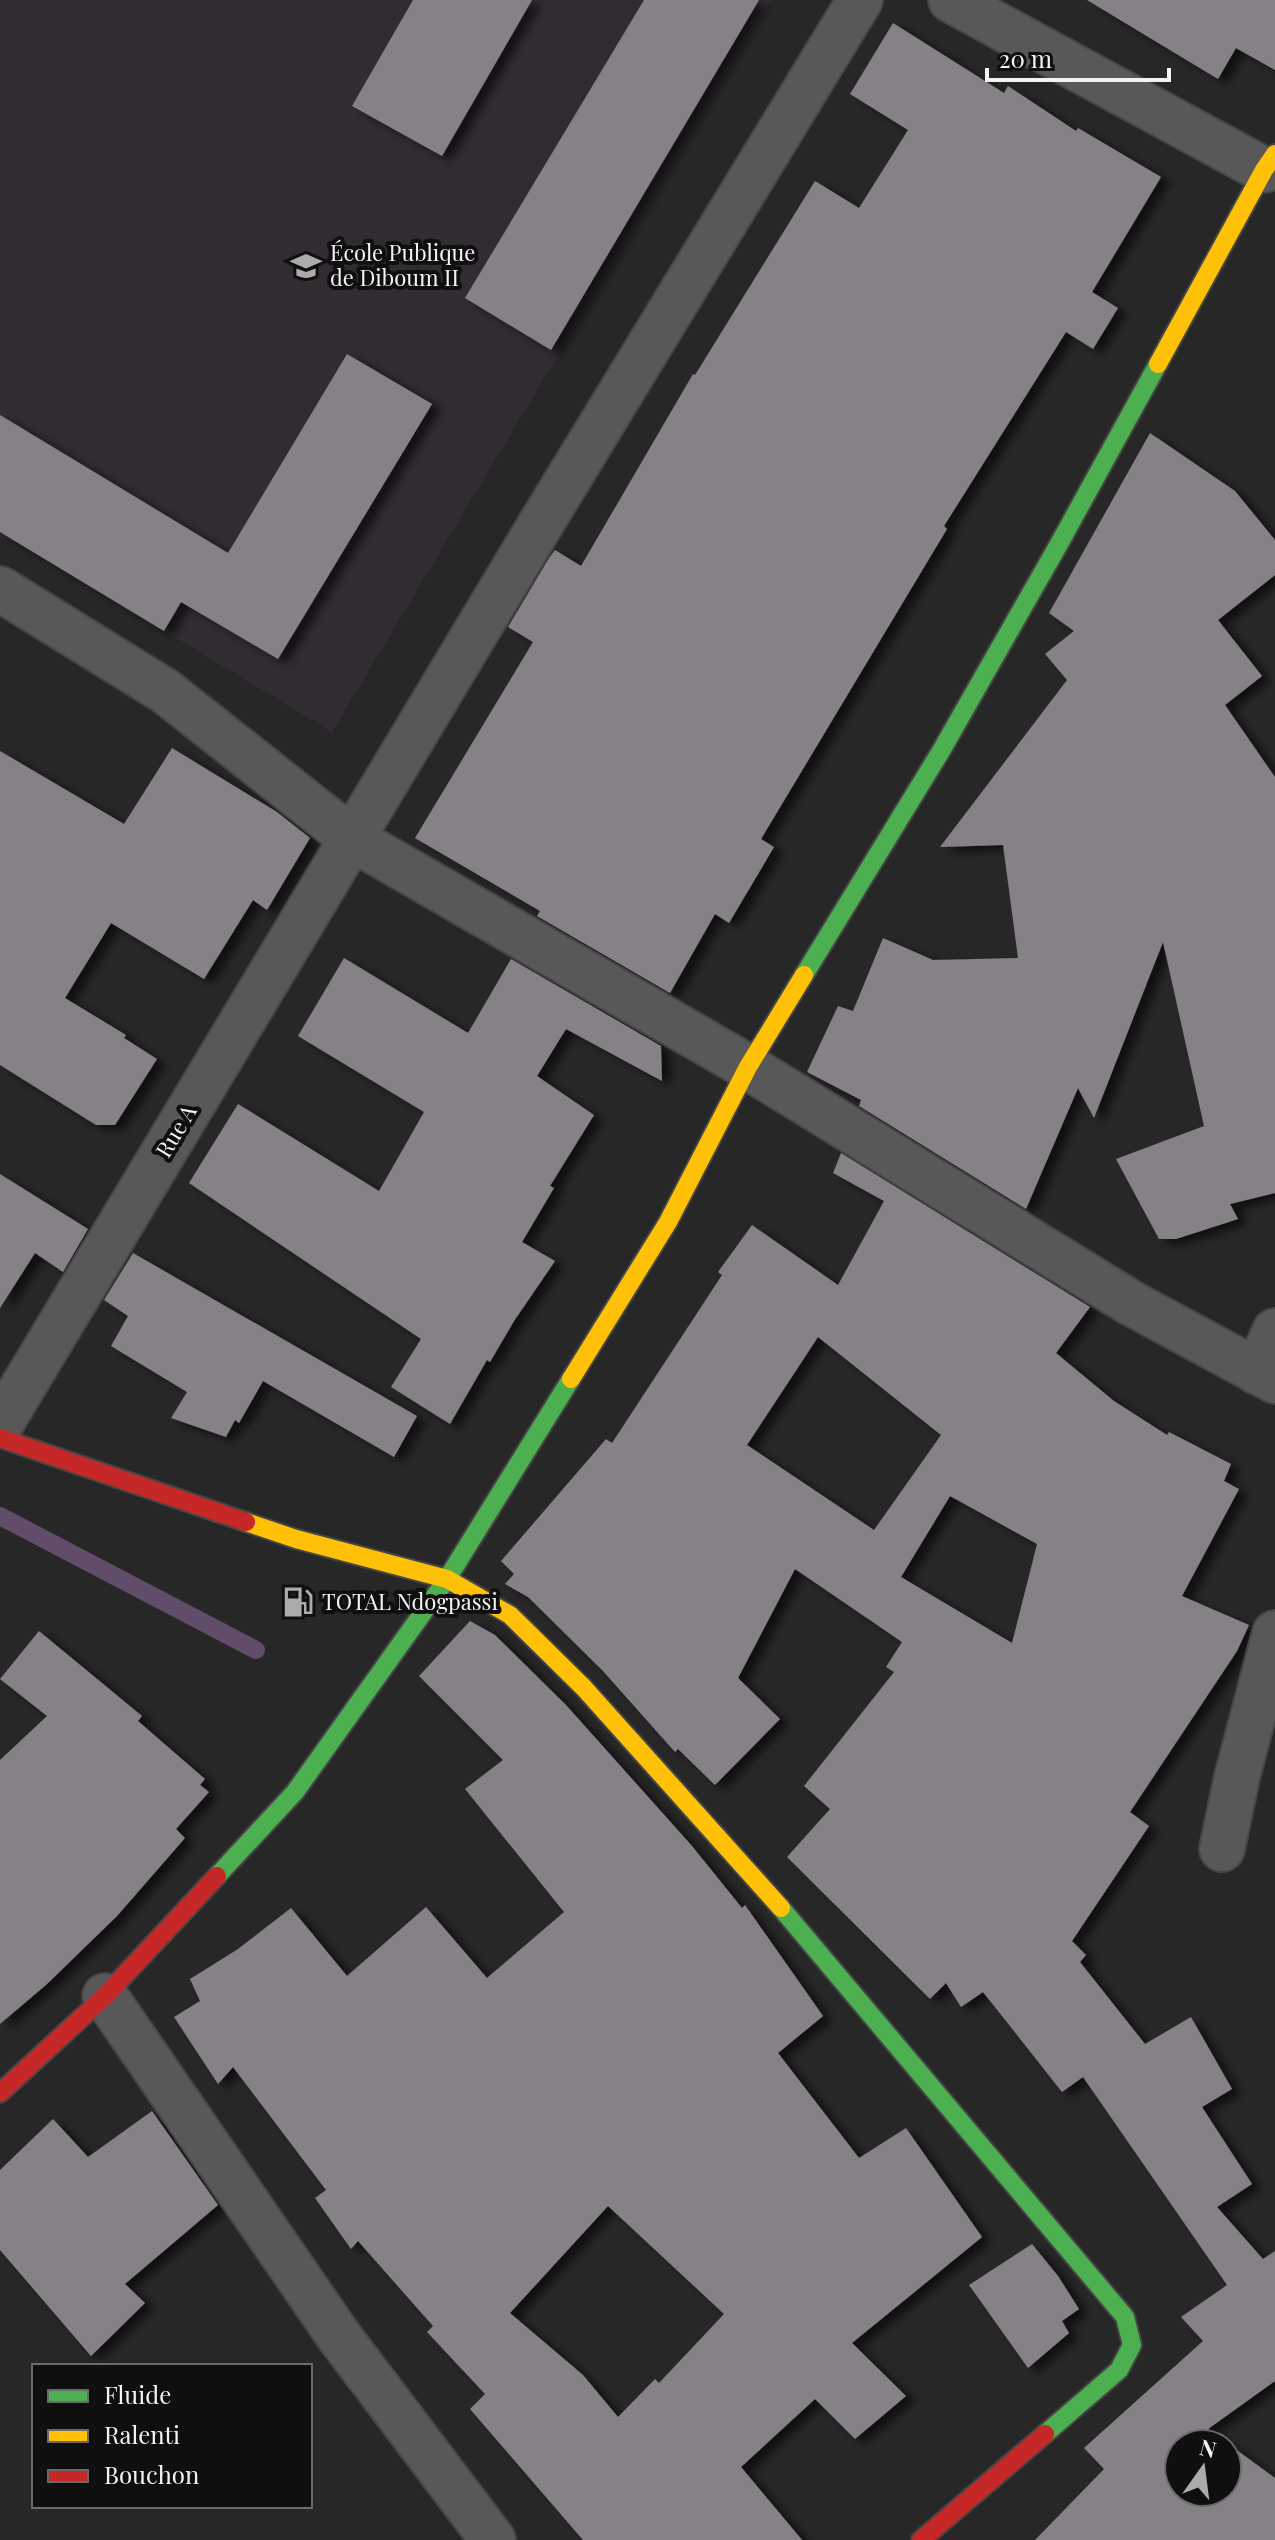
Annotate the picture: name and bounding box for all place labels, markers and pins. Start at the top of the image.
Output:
place label: École Publique de Diboum II [330,237,475,292]
school or university icon: École Publique de Diboum II [289,249,323,283]
fuel station icon: TOTAL Ndogpassi [281,1585,315,1619]
place label: TOTAL Ndogpassi [322,1586,498,1616]

